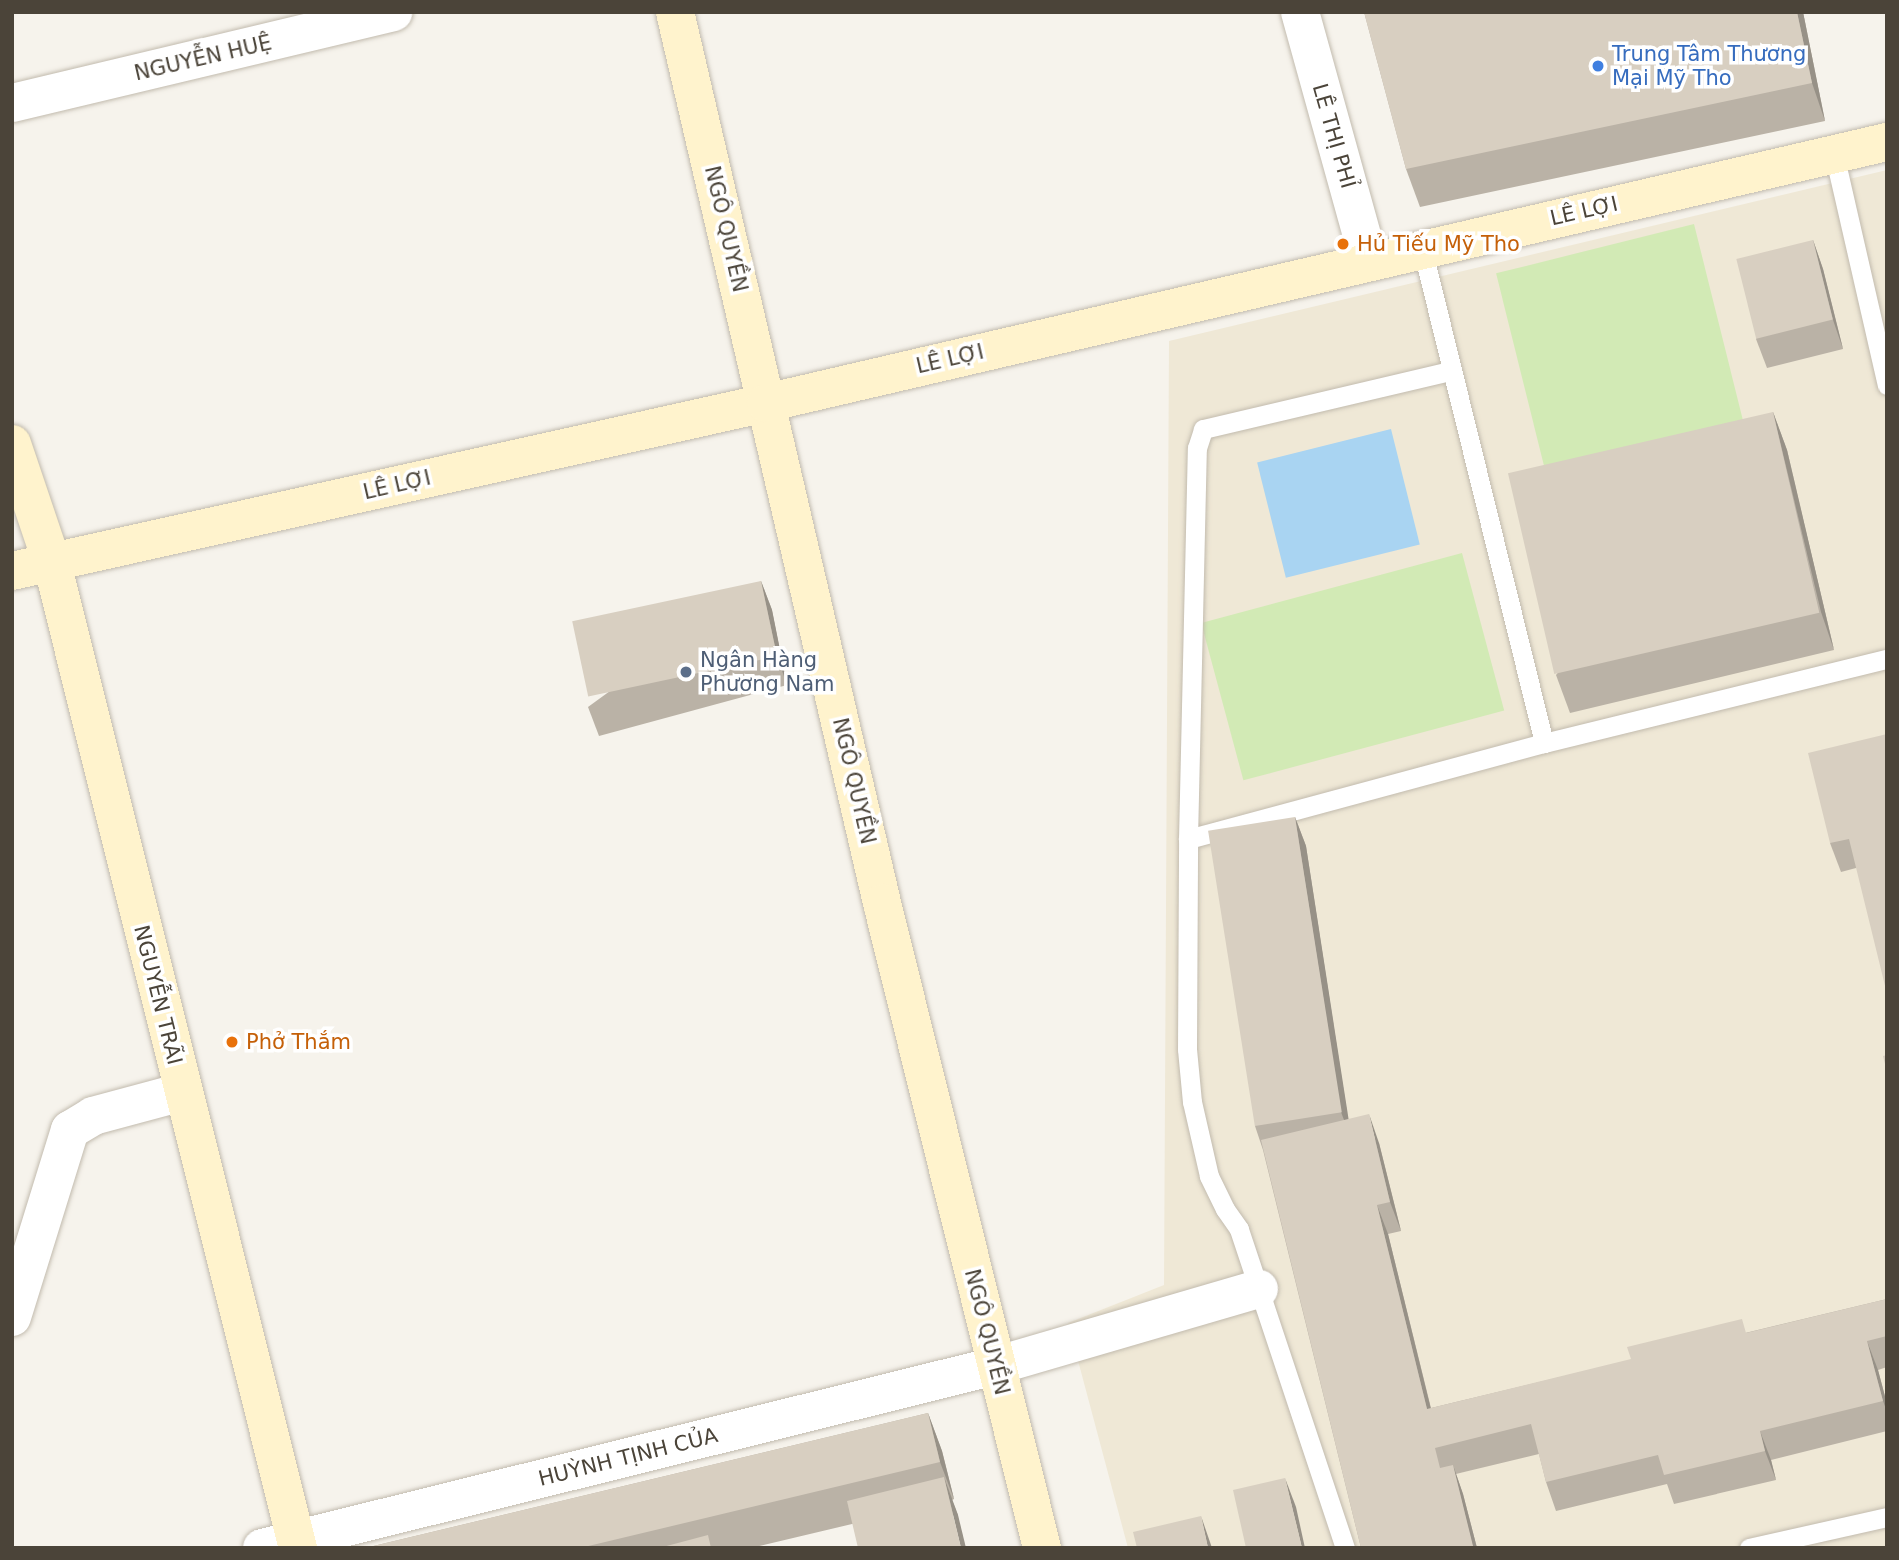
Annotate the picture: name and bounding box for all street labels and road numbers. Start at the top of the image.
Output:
street label: NGUYỄN HUỆ [132,30,274,86]
street label: LÊ THỊ PHỈ [1307,81,1361,191]
street label: NGÔ QUYỀN [699,163,753,295]
street label: LÊ LỢI [1548,191,1620,231]
street label: LÊ LỢI [914,339,986,379]
street label: LÊ LỢI [361,465,433,505]
street label: NGÔ QUYỀN [827,715,881,847]
street label: NGUYỄN TRÃI [128,923,188,1067]
street label: NGÔ QUYỀN [959,1266,1015,1398]
street label: HUỲNH TỊNH CỦA [536,1423,720,1491]

